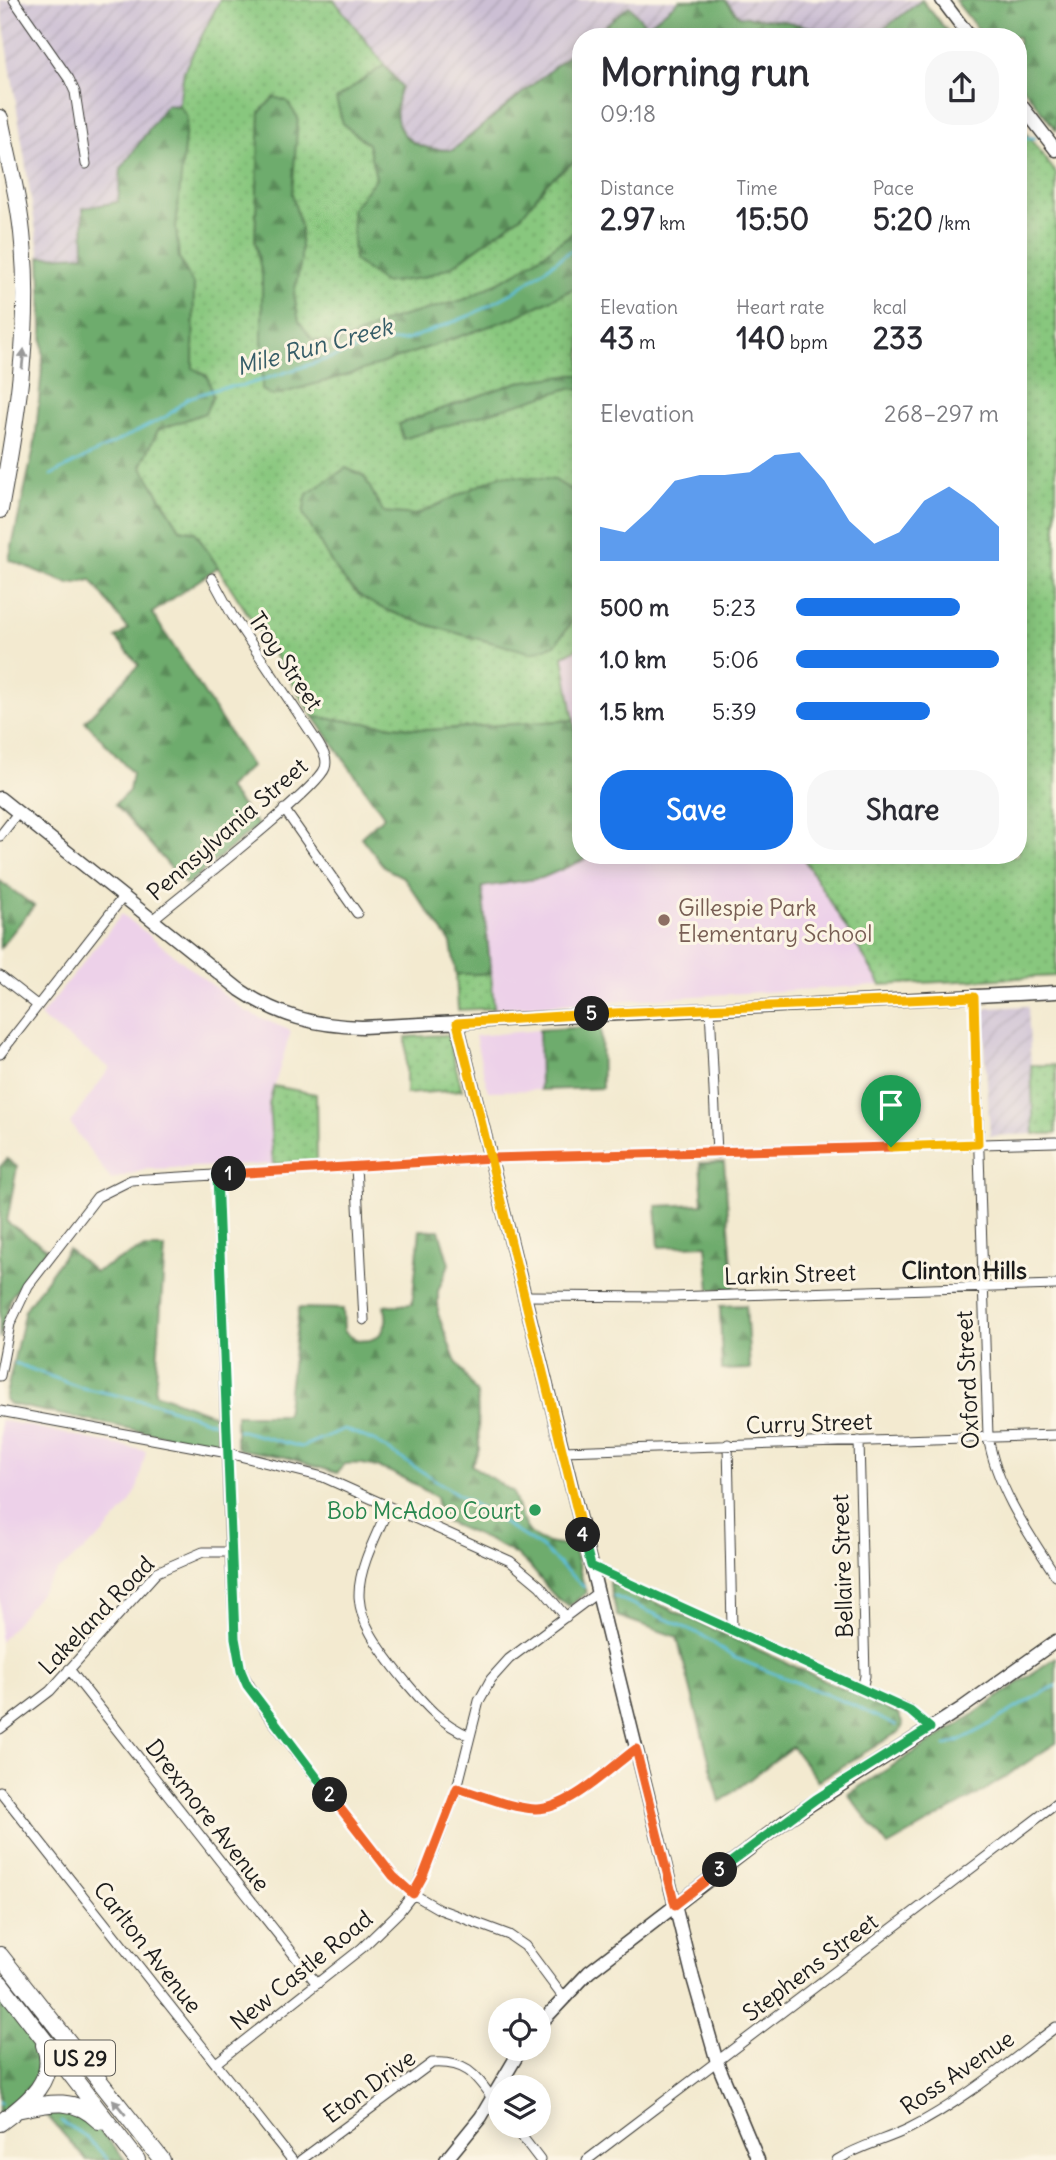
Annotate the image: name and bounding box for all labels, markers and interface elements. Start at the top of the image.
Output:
text: Morning run [600,49,810,96]
button: share [925,51,999,125]
text: 09:18 [600,99,656,128]
text: Distance [600,176,674,200]
text: Time [736,176,777,200]
text: Pace [873,176,914,200]
text: 2.97 [600,200,655,238]
text: 15:50 [736,200,809,238]
text: 5:20 [873,200,933,238]
text: km [655,211,686,235]
text: /km [933,211,971,235]
text: Elevation [600,295,678,319]
text: Heart rate [736,295,824,319]
text: kcal [873,295,907,319]
water label: Mile Run Creek [233,310,397,381]
text: 43 [600,319,634,357]
text: 140 [736,319,785,357]
text: 233 [873,319,923,357]
text: m [634,330,656,354]
text: bpm [785,330,828,354]
one-way arrow [18,348,29,370]
text: Elevation [600,399,694,428]
text: 268–297 m [884,399,999,428]
text: 500 m [600,593,669,622]
text: 5:23 [712,593,756,622]
street label: Troy Street [243,606,330,716]
text: 1.0 km [600,645,666,674]
text: 5:06 [712,645,759,674]
text: 1.5 km [600,697,665,726]
text: 5:39 [712,697,757,726]
street label: Pennsylvania Street [141,751,313,907]
button: Save [600,770,793,850]
button: Share [807,770,999,850]
place label: Gillespie Park Elementary School [678,893,872,948]
marker: Gillespie Park Elementary School [656,912,672,928]
pin: 5 [574,996,610,1032]
text: 5 [586,1001,597,1025]
pin [861,1075,921,1147]
icon: arrive [872,1086,910,1124]
pin: 1 [212,1156,246,1192]
text: 1 [225,1161,232,1185]
district label: Clinton Hills [901,1255,1027,1285]
street label: Larkin Street [724,1257,857,1291]
street label: Oxford Street [949,1310,985,1450]
street label: Curry Street [745,1406,873,1440]
street label: Bellaire Street [825,1493,859,1638]
place label: Bob McAdoo Court [327,1496,521,1525]
marker: Bob McAdoo Court [527,1502,543,1518]
pin: 4 [566,1518,600,1552]
text: 4 [577,1522,588,1546]
street label: Lakeland Road [32,1550,160,1680]
street label: Drexmore Avenue [139,1733,277,1897]
pin: 2 [312,1778,348,1812]
text: 2 [324,1782,335,1806]
pin: 3 [702,1853,738,1888]
text: 3 [714,1857,725,1881]
street label: Carlton Avenue [88,1875,208,2019]
street label: New Castle Road [224,1904,378,2036]
street label: Stephens Street [737,1907,883,2027]
map controls [488,1998,551,2138]
button: locate [488,1998,551,2061]
street label: Ross Avenue [895,2023,1019,2121]
road number: US 29 [45,2040,115,2076]
street label: Eton Drive [317,2043,421,2129]
button: layers [488,2075,551,2138]
one-way arrow [112,2098,127,2115]

